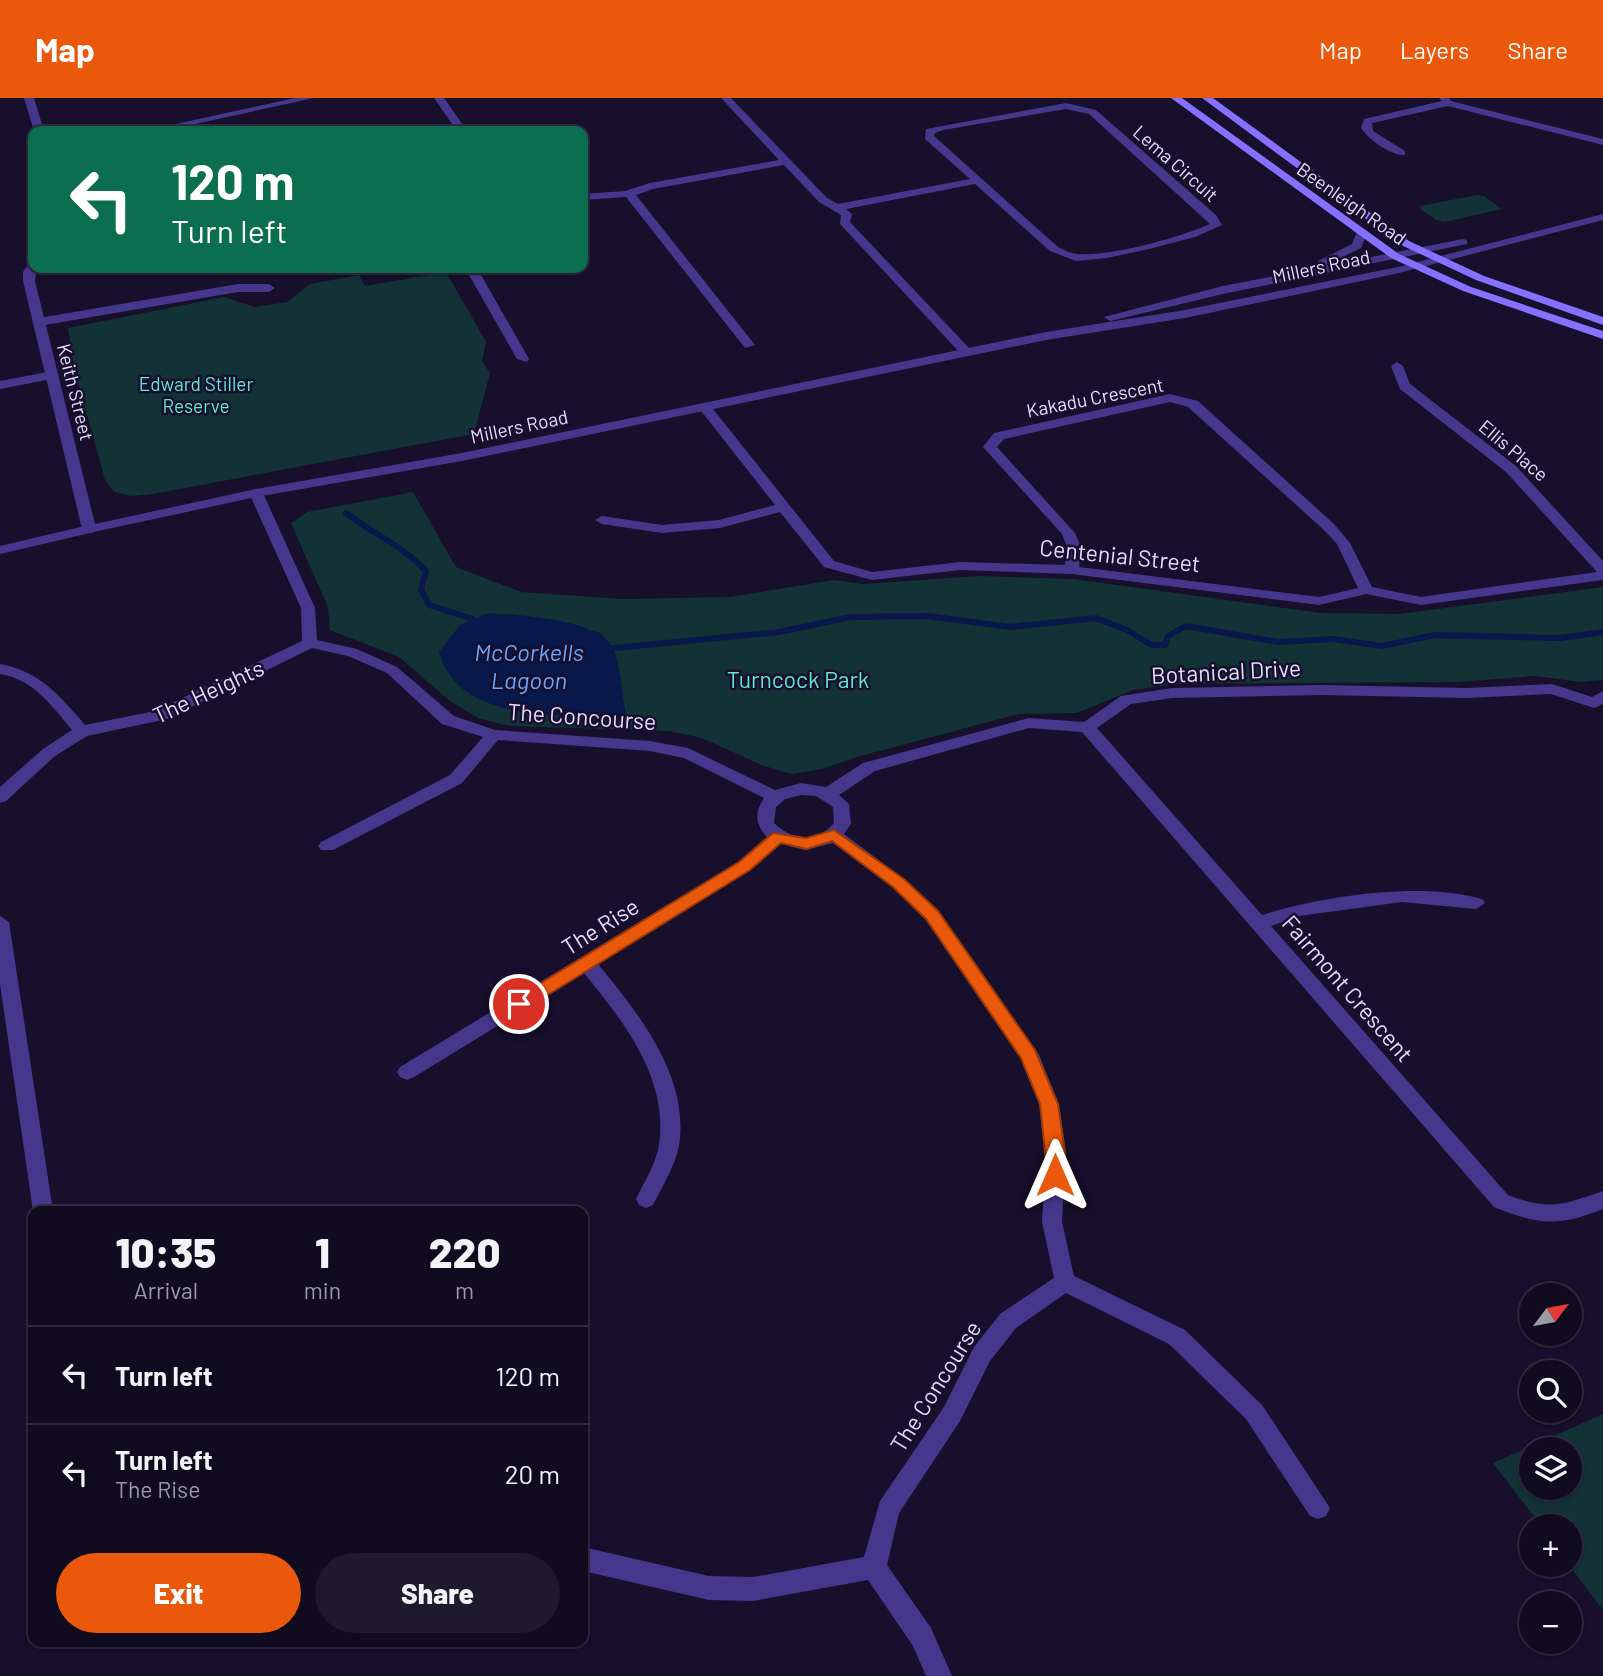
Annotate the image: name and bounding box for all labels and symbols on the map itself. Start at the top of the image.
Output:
street label: Lema Circuit [1129,120,1223,206]
street label: Beenleigh Road [1293,157,1411,249]
street label: Millers Road [1270,244,1372,288]
street label: Keith Street [53,341,99,443]
park label: Edward Stiller Reserve [139,372,253,417]
street label: Kakadu Crescent [1024,372,1166,422]
street label: Millers Road [468,404,570,448]
street label: Ellis Place [1475,414,1553,486]
street label: Centenial Street [1038,533,1202,577]
water label: McCorkells Lagoon [474,637,584,694]
street label: The Heights [148,653,268,729]
street label: Botanical Drive [1150,653,1302,689]
park label: Turncock Park [727,665,869,693]
street label: The Concourse [507,697,657,735]
street label: The Rise [556,891,644,961]
street label: Fairmont Crescent [1277,909,1419,1067]
pin [489,974,549,1034]
position arrow [1018,1138,1092,1212]
north arrow [1519,1283,1582,1346]
street label: The Concourse [884,1315,986,1457]

